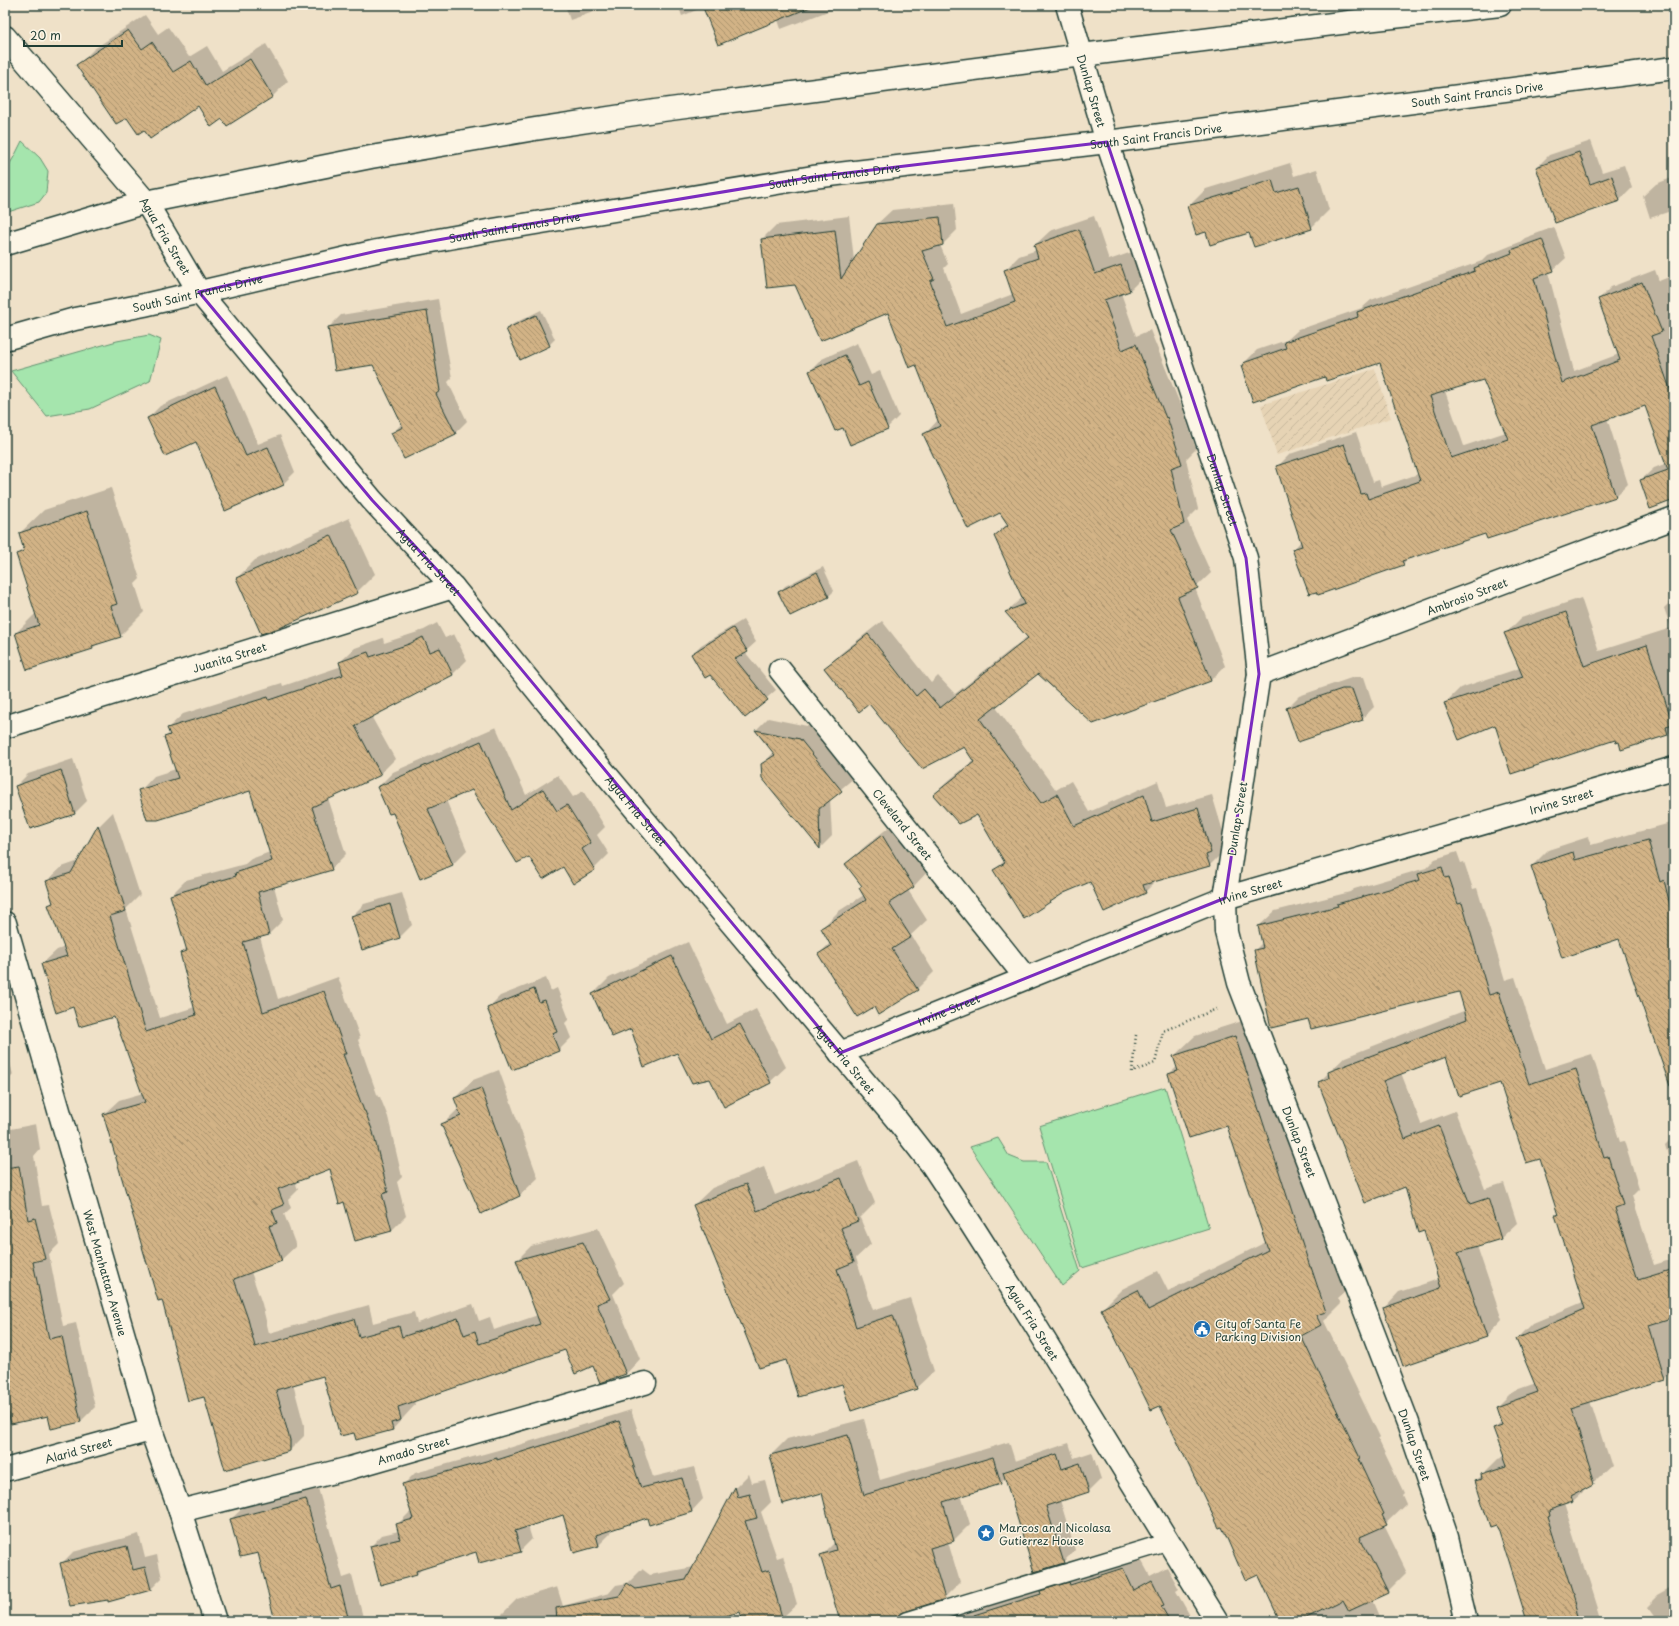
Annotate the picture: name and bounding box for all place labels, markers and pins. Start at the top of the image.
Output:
place label: City of Santa Fe Parking Division [1215,1315,1301,1345]
public building icon: City of Santa Fe Parking Division [1192,1319,1212,1339]
place label: Marcos and Nicolasa Gutierrez House [999,1519,1111,1549]
place icon: Marcos and Nicolasa Gutierrez House [976,1523,996,1543]

